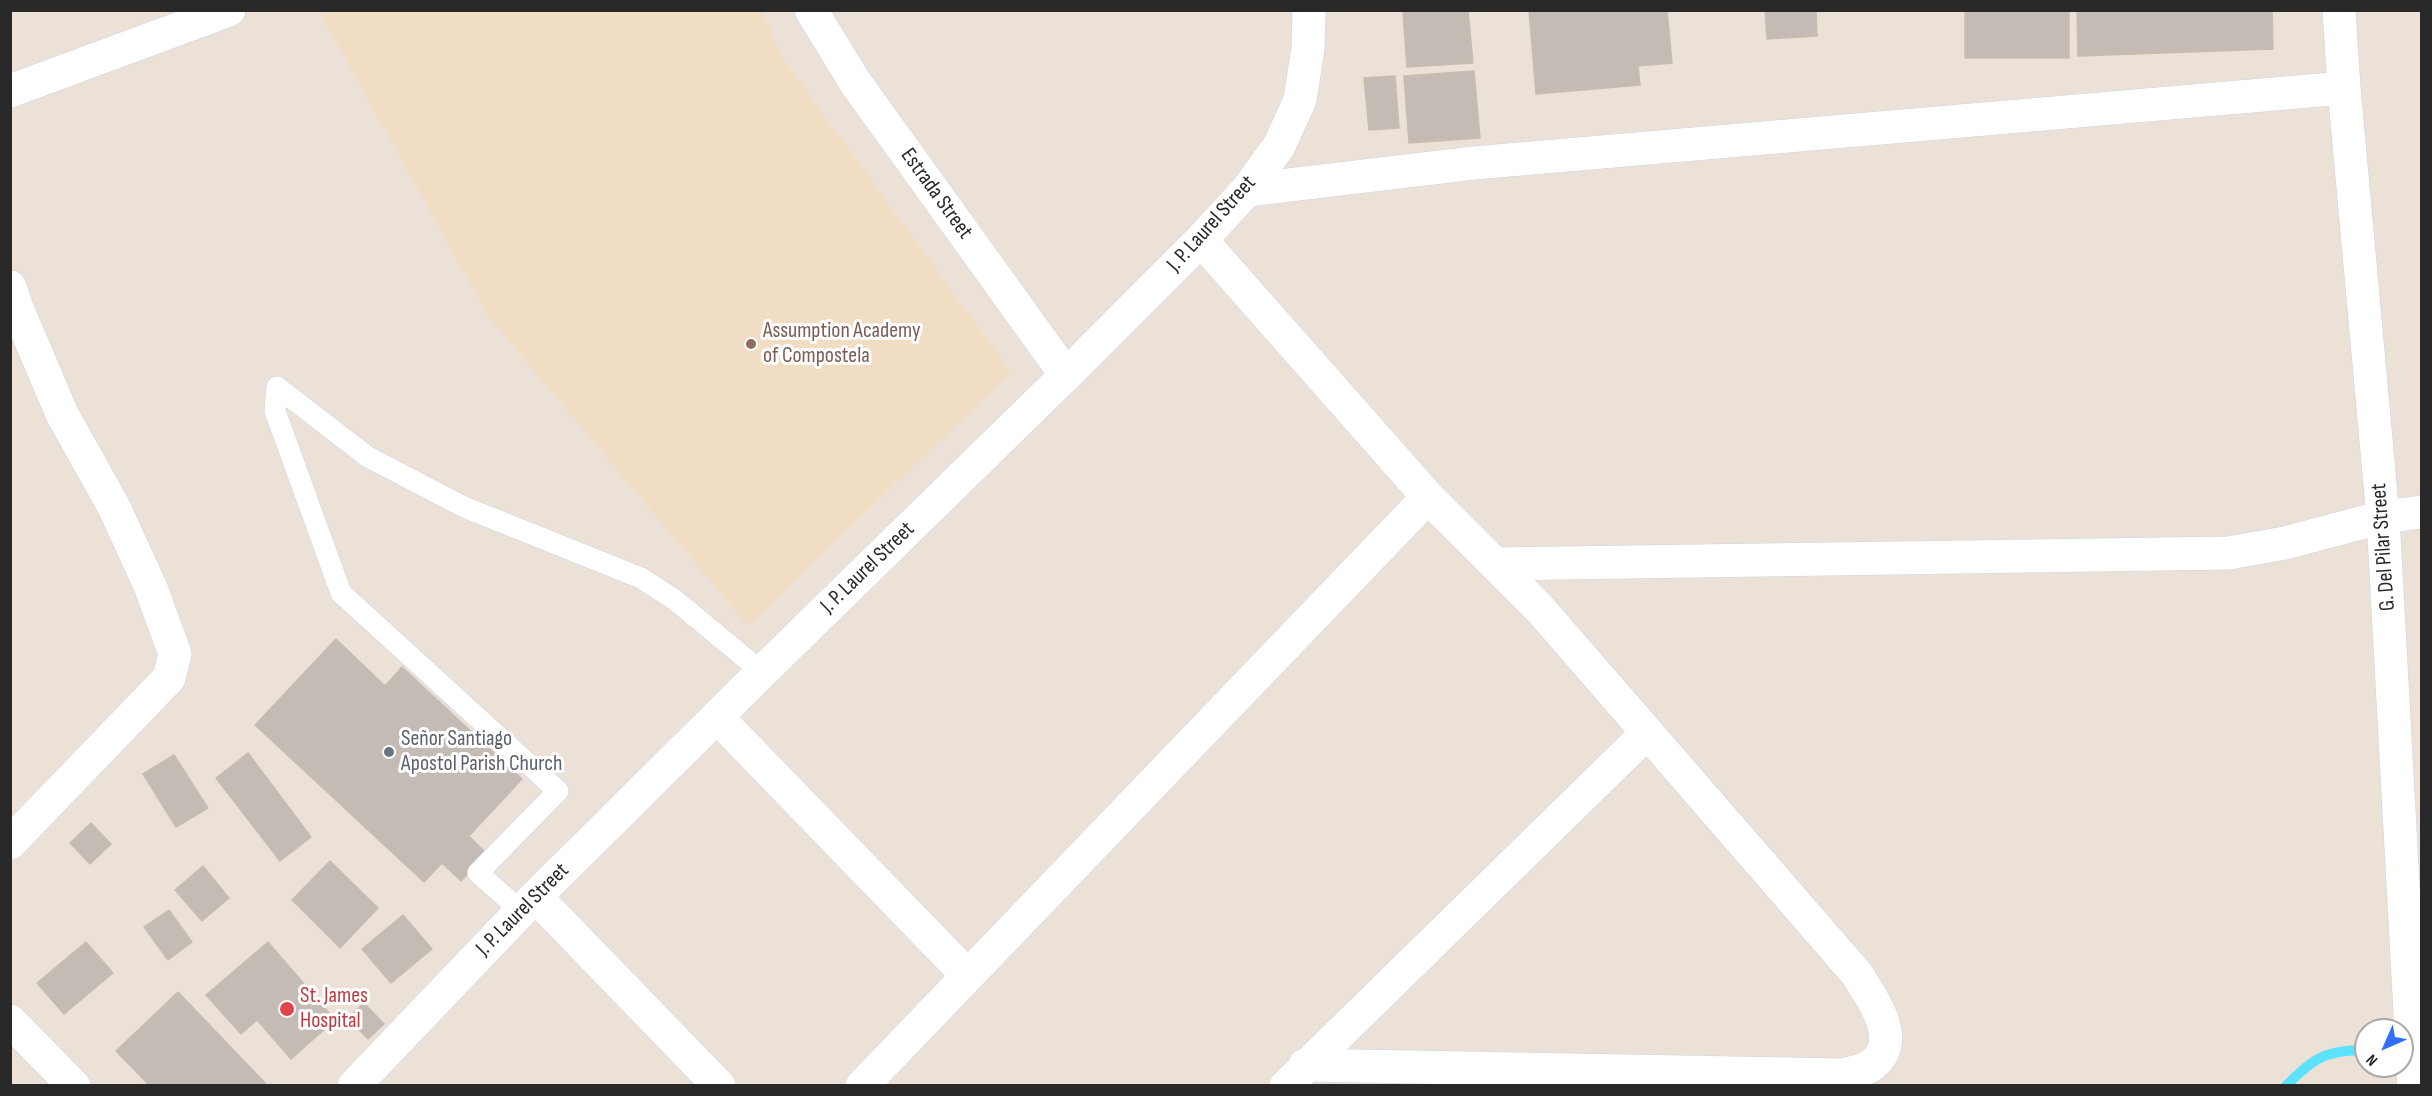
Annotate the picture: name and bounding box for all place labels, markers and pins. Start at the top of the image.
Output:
place label: Assumption Academy of Compostela [763,318,921,370]
marker: Assumption Academy of Compostela [744,337,758,351]
place label: Señor Santiago Apostol Parish Church [401,726,562,778]
marker: Señor Santiago Apostol Parish Church [382,745,396,759]
place label: St. James Hospital [300,983,368,1034]
marker: St. James Hospital [278,1000,296,1018]

